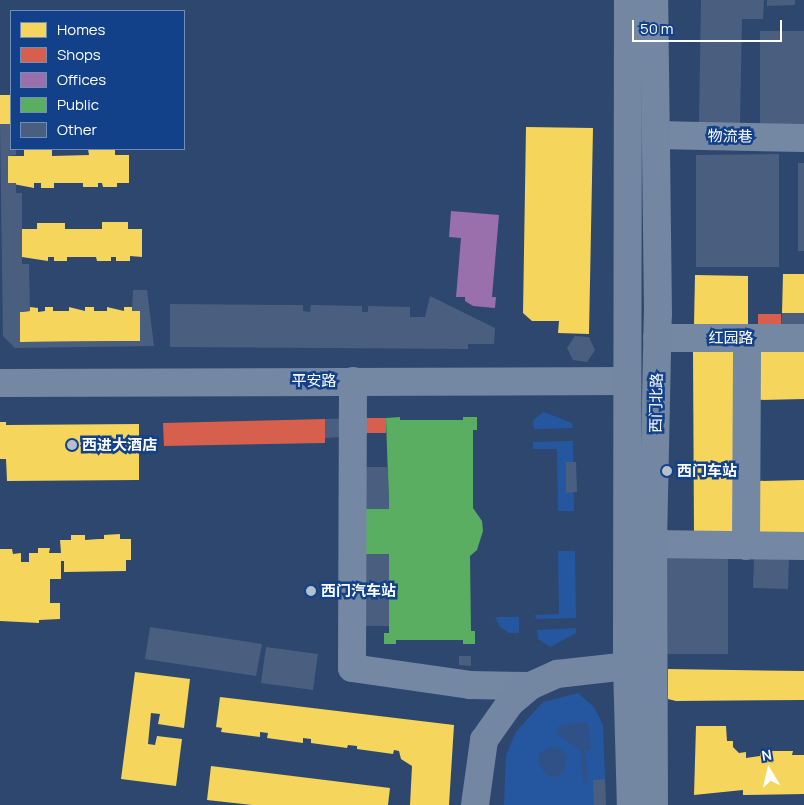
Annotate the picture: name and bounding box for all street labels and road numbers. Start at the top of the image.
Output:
street label: 物流巷 [707,127,753,145]
street label: 红园路 [709,329,753,347]
street label: 平安路 [292,372,336,390]
street label: 西门北路 [646,373,666,433]

